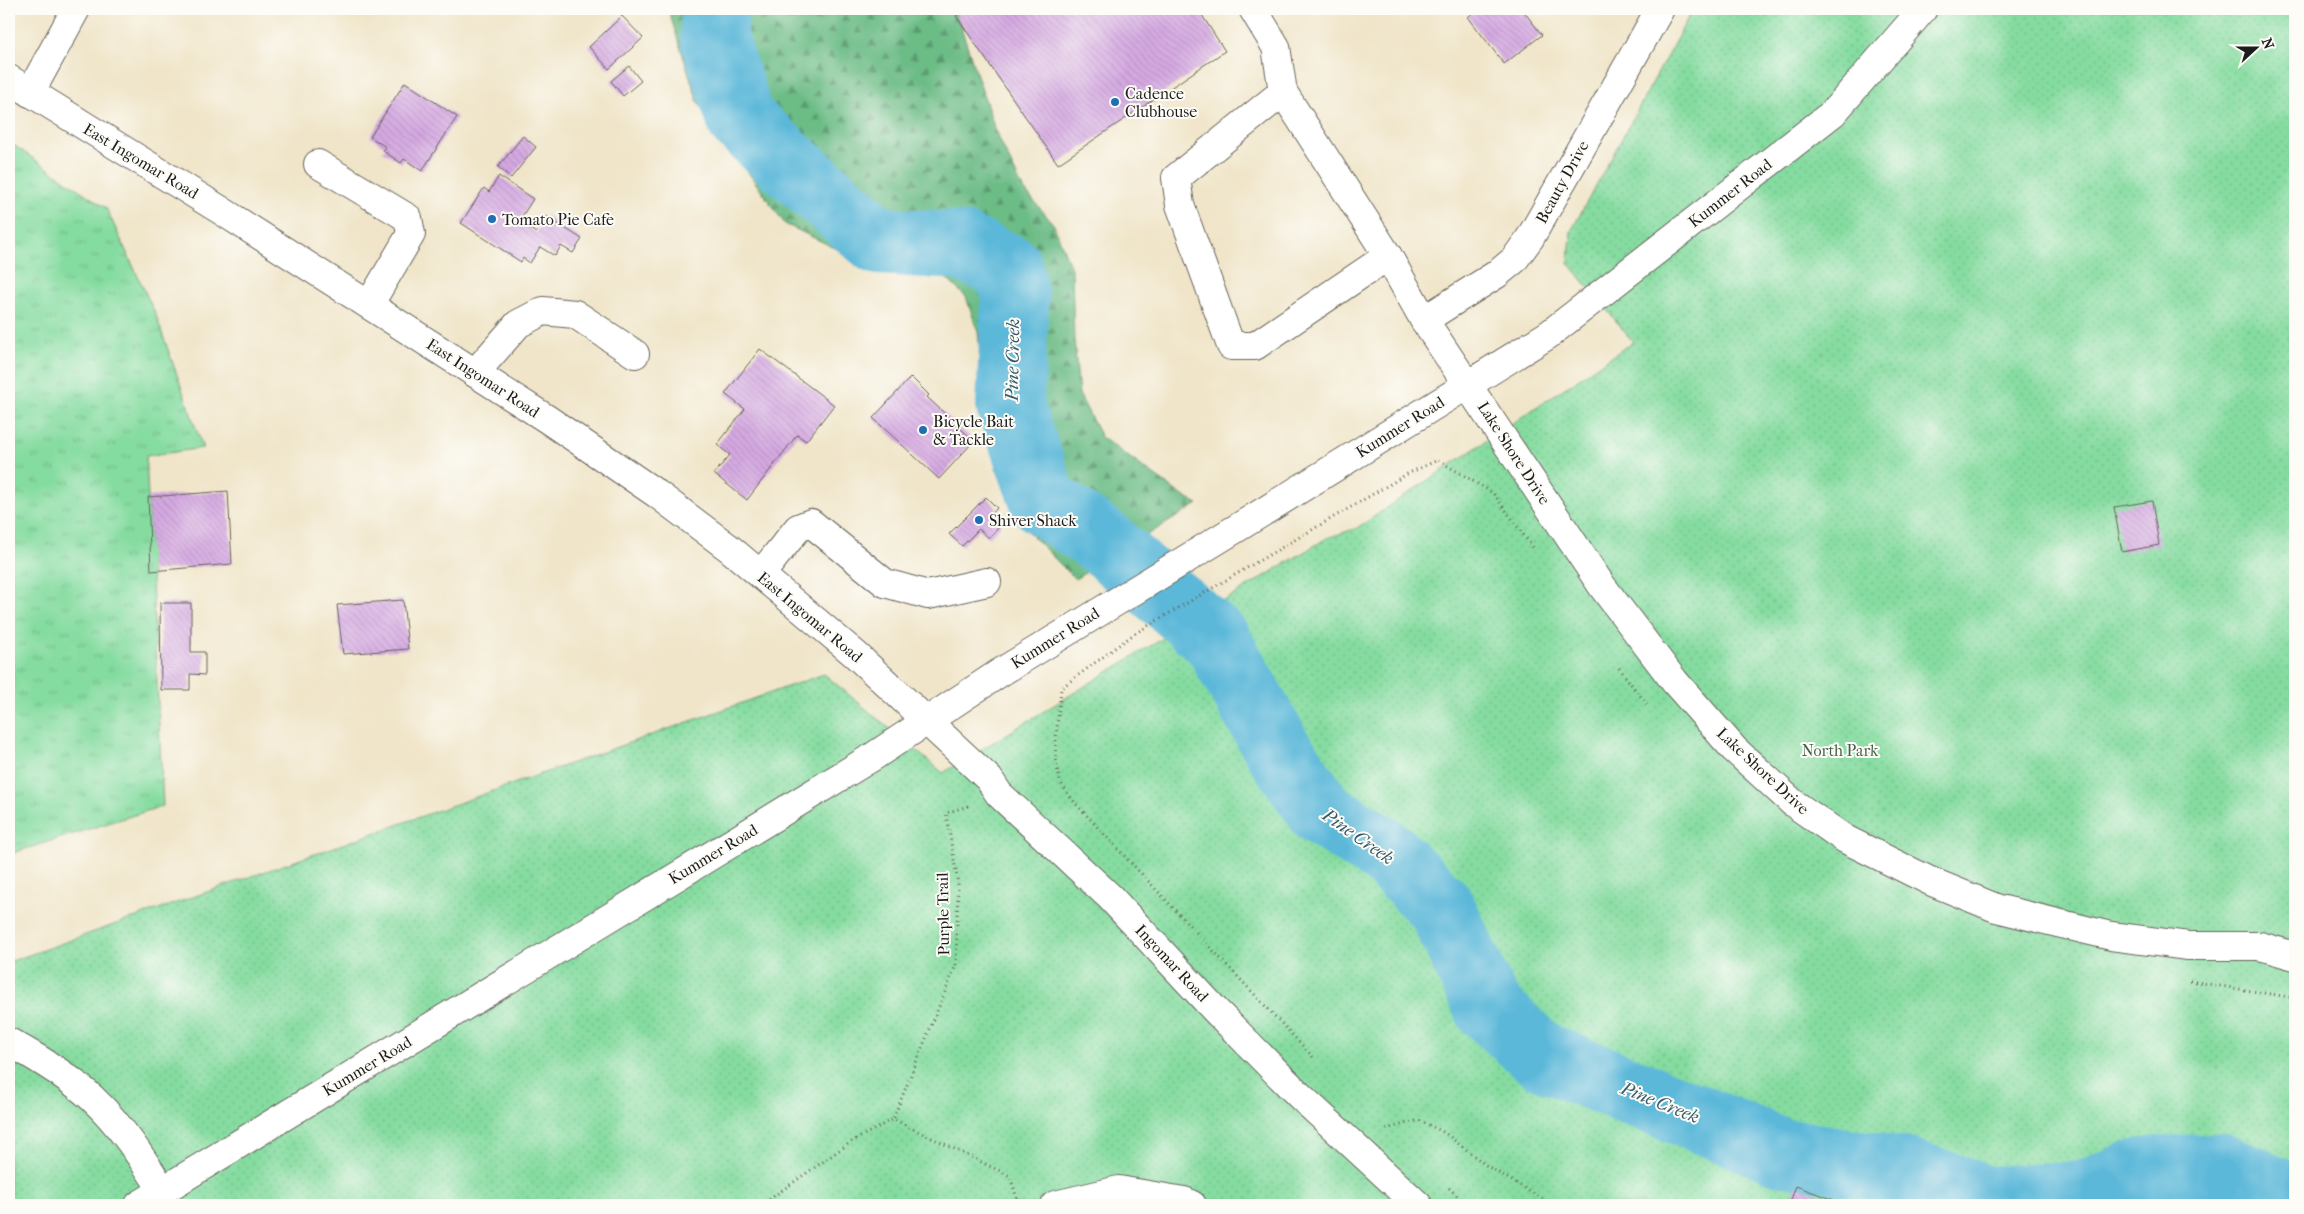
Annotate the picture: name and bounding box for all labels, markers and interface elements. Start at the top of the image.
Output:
north arrow [2232,22,2282,72]
text: N [2258,36,2278,52]
place label: Cadence Clubhouse [1125,84,1197,121]
marker: Cadence Clubhouse [1109,96,1121,108]
street label: East Ingomar Road [80,119,202,203]
street label: Beauty Drive [1532,137,1593,227]
street label: Kummer Road [1684,154,1776,231]
place label: Tomato Pie Cafe [502,210,614,229]
marker: Tomato Pie Cafe [486,213,498,225]
water label: Pine Creek [1002,319,1024,402]
street label: East Ingomar Road [423,334,543,422]
street label: Kummer Road [1352,392,1448,462]
street label: Lake Shore Drive [1474,398,1554,508]
place label: Bicycle Bait & Tackle [933,412,1014,449]
marker: Bicycle Bait & Tackle [917,424,929,436]
place label: Shiver Shack [989,511,1077,530]
marker: Shiver Shack [973,514,985,526]
street label: East Ingomar Road [754,568,866,667]
street label: Kummer Road [1007,603,1103,673]
street label: Lake Shore Drive [1713,724,1813,819]
park label: North Park [1802,741,1879,760]
water label: Pine Creek [1317,804,1398,869]
street label: Kummer Road [665,820,761,888]
street label: Purple Trail [933,872,953,956]
street label: Ingomar Road [1131,920,1213,1006]
street label: Kummer Road [319,1032,415,1100]
water label: Pine Creek [1617,1077,1702,1128]

